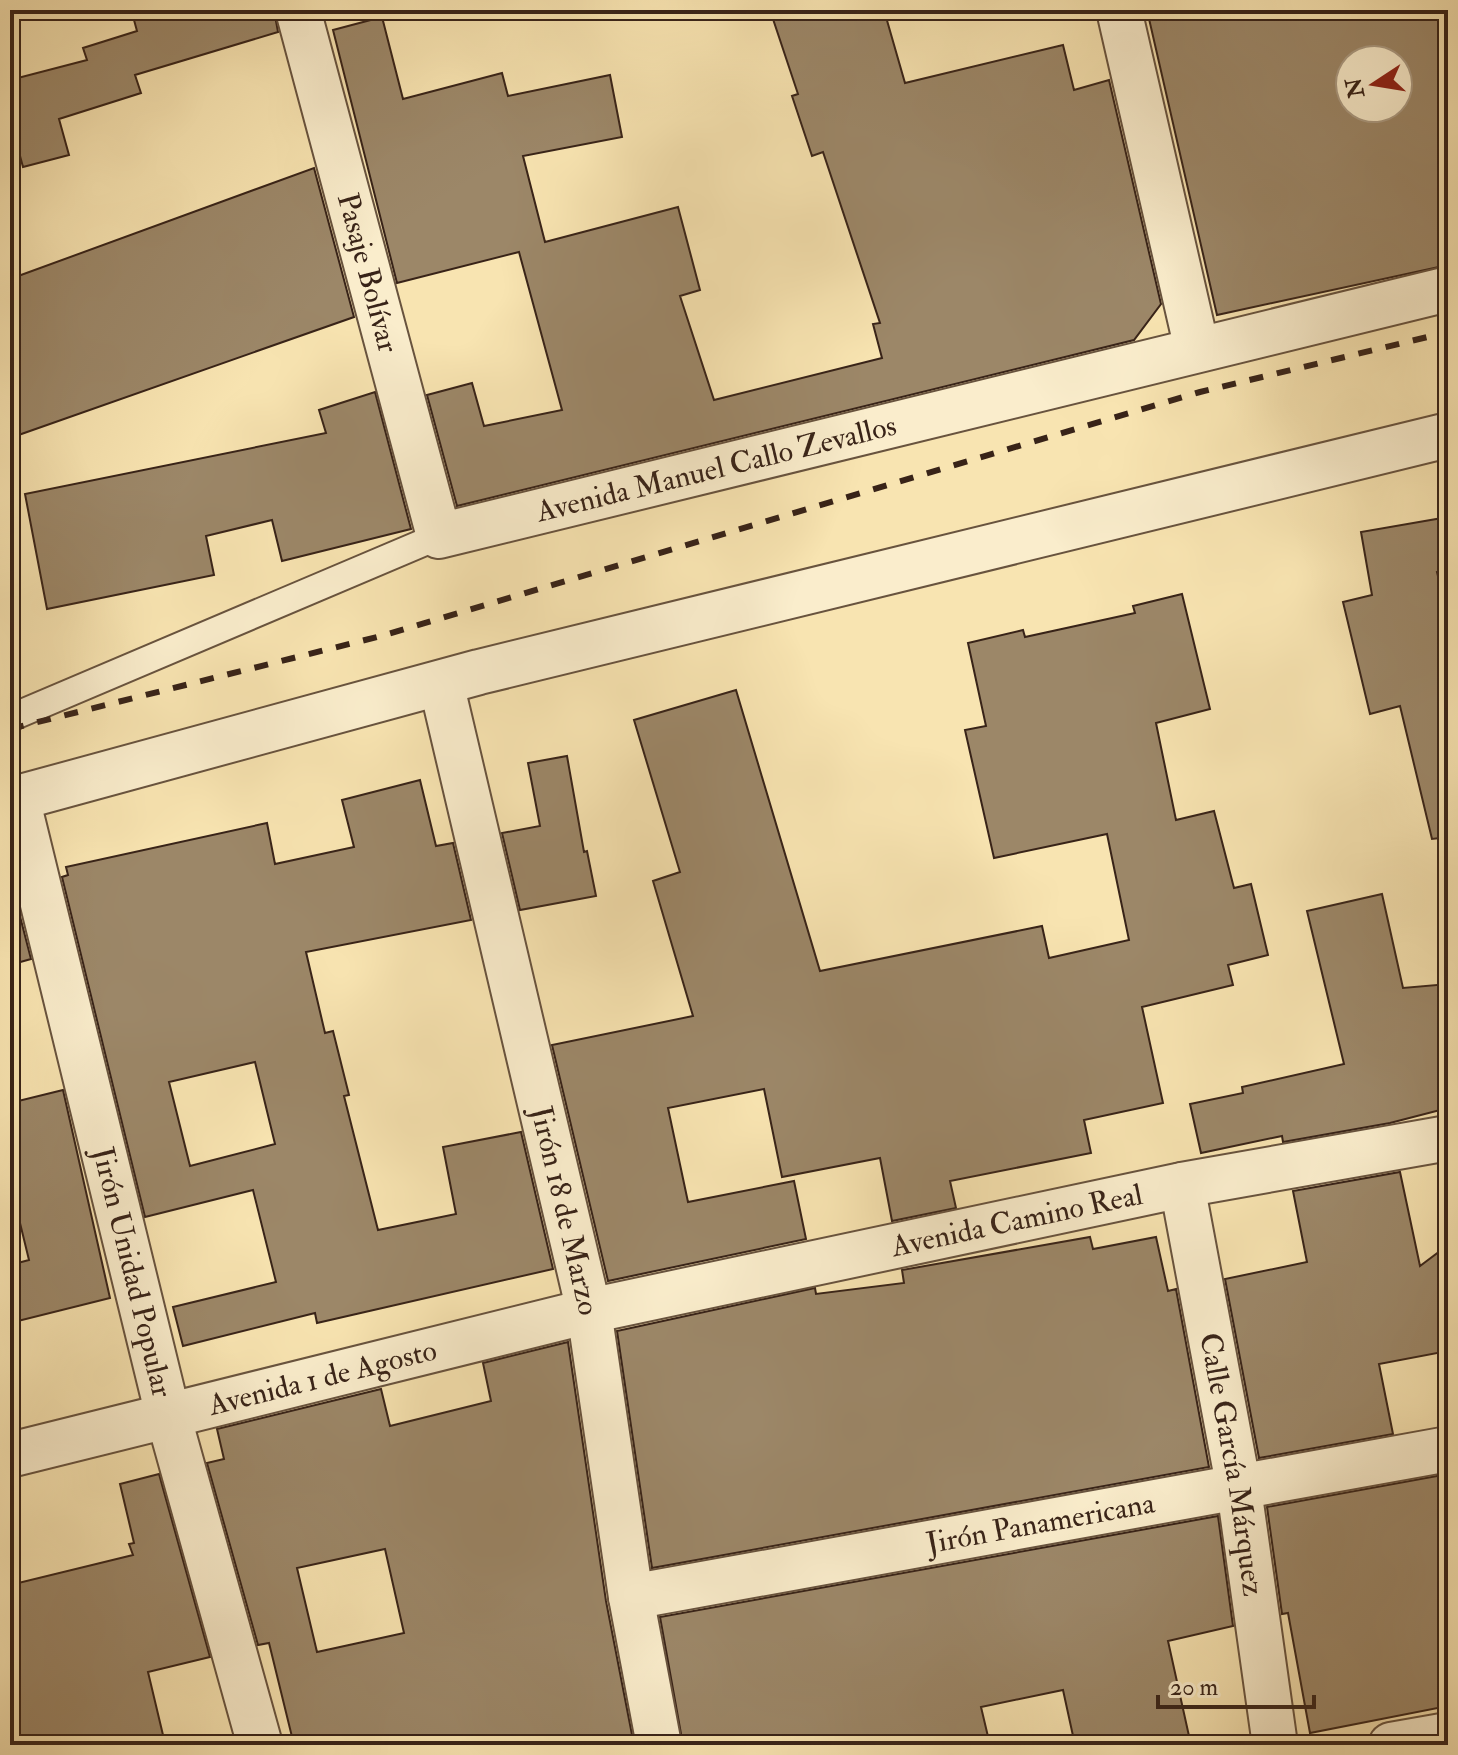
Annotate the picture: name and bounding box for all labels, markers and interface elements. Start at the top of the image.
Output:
north arrow [1334,44,1414,124]
text: N [1340,75,1371,101]
street label: Pasaje Bolívar [329,189,407,357]
street label: Avenida Manuel Callo Zevallos [532,406,900,530]
street label: Jirón 18 de Marzo [523,1101,608,1319]
street label: Jirón Unidad Popular [84,1142,181,1401]
street label: Avenida Camino Real [887,1175,1146,1265]
street label: Calle García Márquez [1192,1330,1272,1598]
street label: Avenida 1 de Agosto [204,1331,440,1424]
street label: Jirón Panamericana [922,1484,1158,1562]
scale bar [1158,1659,1314,1709]
text: 20 m [1170,1672,1219,1703]

